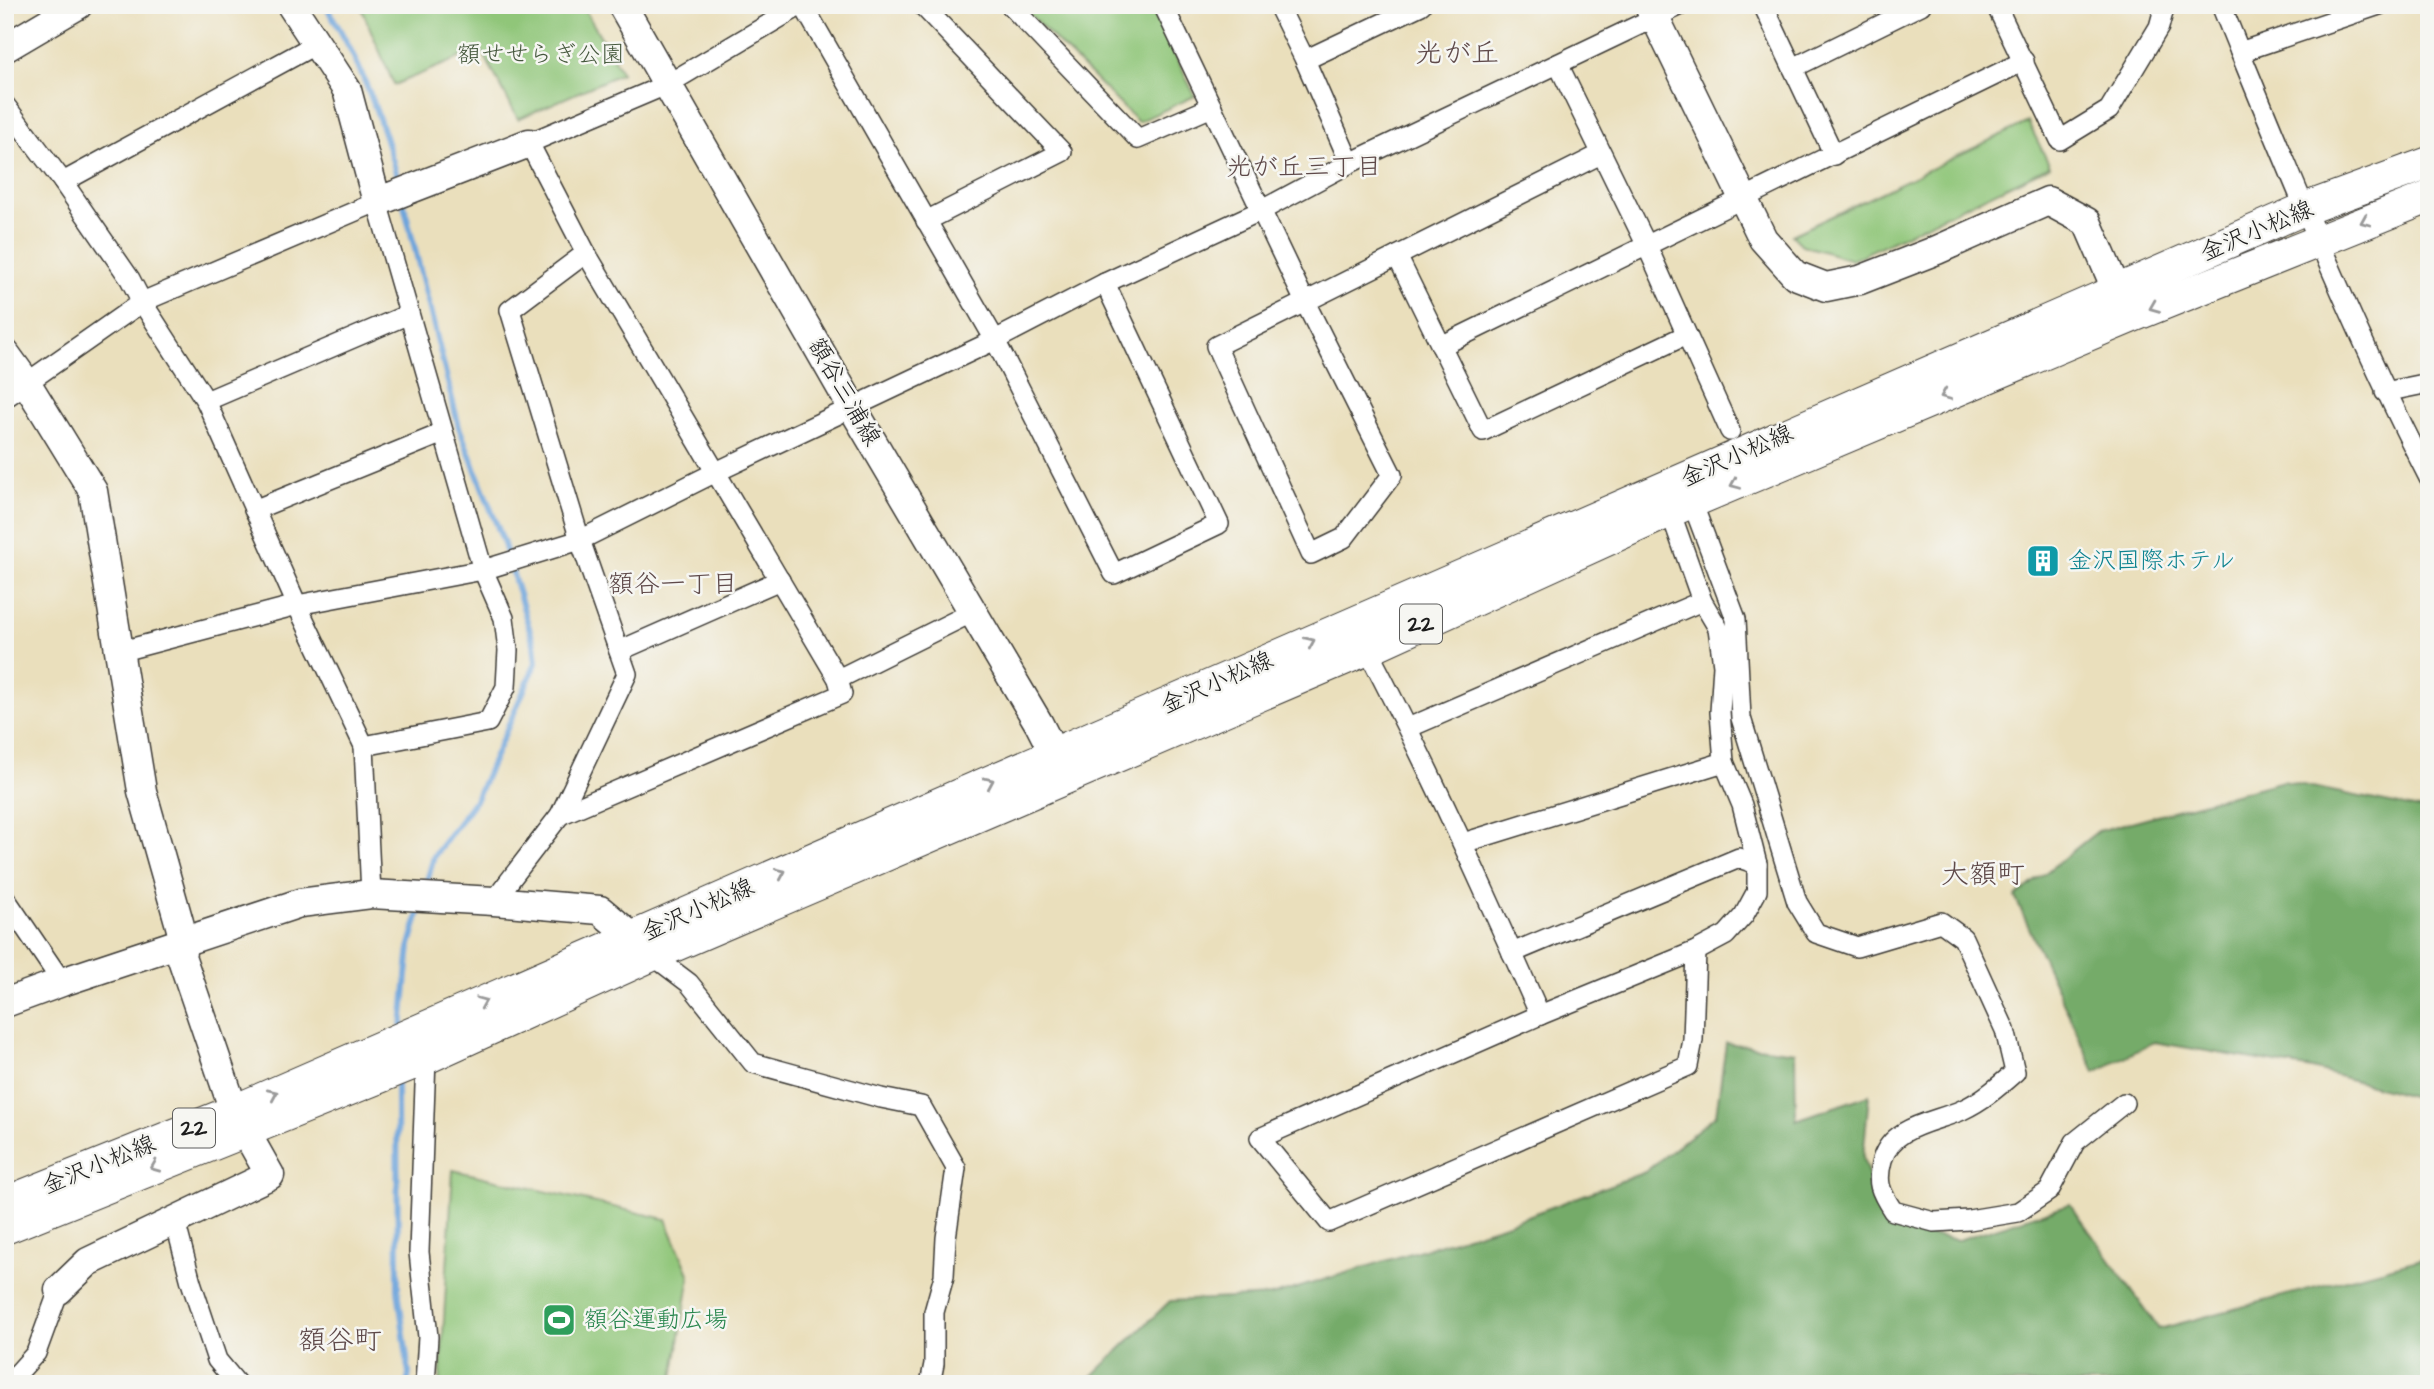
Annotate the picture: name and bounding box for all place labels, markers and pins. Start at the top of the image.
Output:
building icon: 金沢国際ホテル [2024,542,2062,580]
place label: 金沢国際ホテル [2068,544,2235,578]
sports icon: 額谷運動広場 [540,1301,578,1339]
place label: 額谷運動広場 [584,1303,728,1337]

